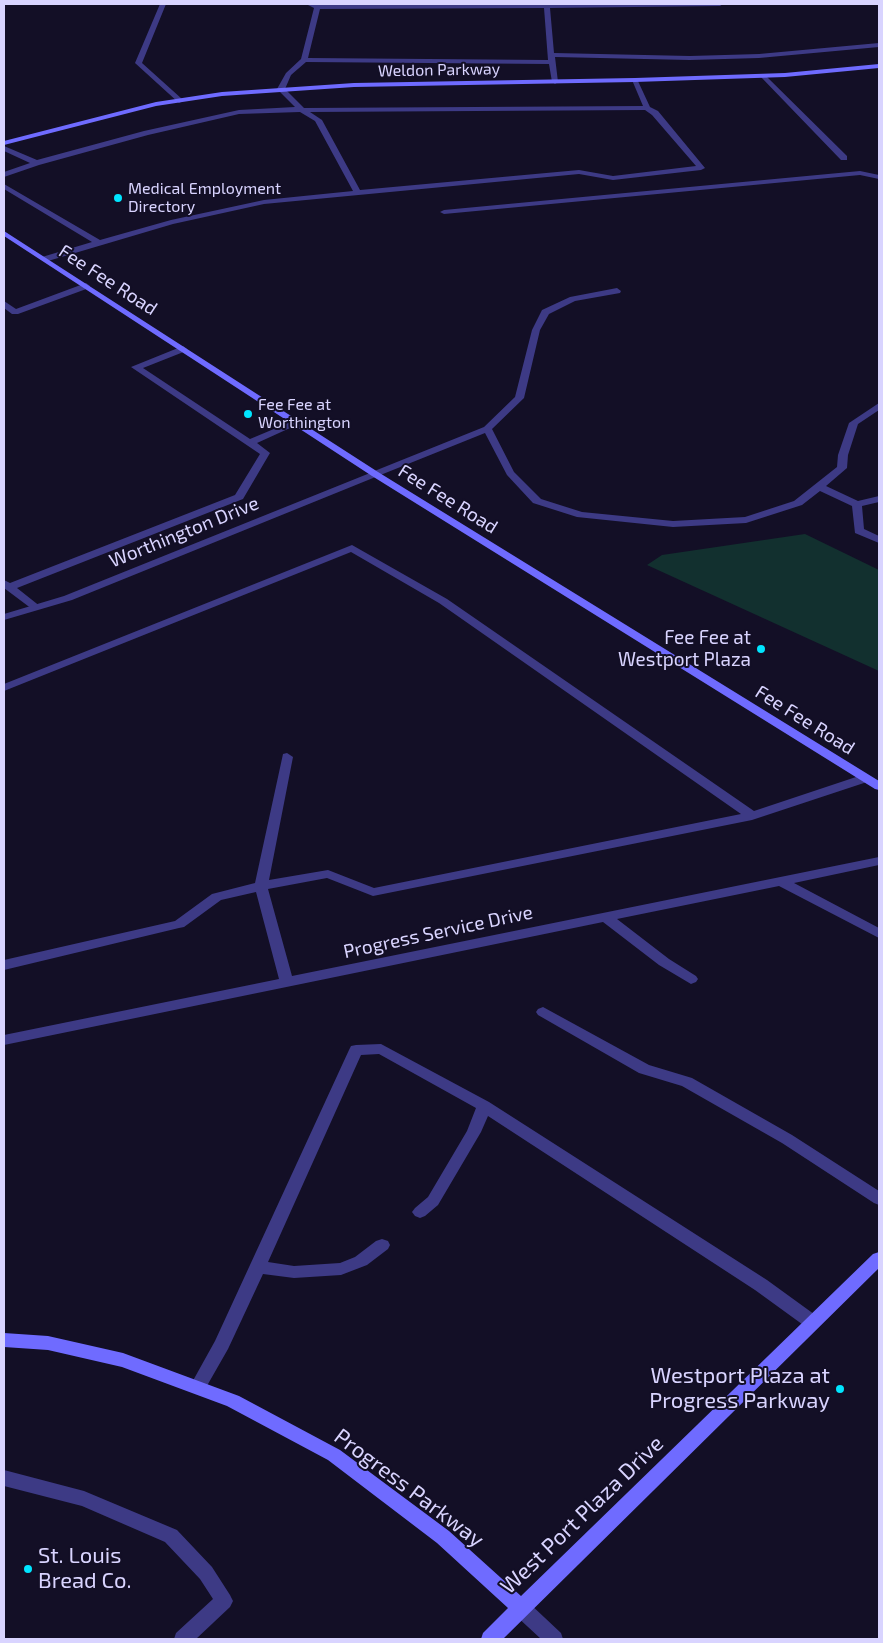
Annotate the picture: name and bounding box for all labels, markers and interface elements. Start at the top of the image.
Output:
street label: Weldon Parkway [378,59,500,81]
place label: Medical Employment Directory [128,179,281,217]
marker: Medical Employment Directory [112,192,124,204]
street label: Fee Fee Road [54,240,162,320]
place label: Fee Fee at Worthington [258,395,350,433]
marker: Fee Fee at Worthington [242,408,254,420]
street label: Fee Fee Road [394,459,502,539]
street label: Worthington Drive [106,492,262,572]
place label: Fee Fee at Westport Plaza [618,627,751,671]
marker: Fee Fee at Westport Plaza [755,643,767,655]
street label: Fee Fee Road [751,680,859,760]
street label: Progress Service Drive [341,901,535,963]
place label: Westport Plaza at Progress Parkway [649,1363,830,1414]
marker: Westport Plaza at Progress Parkway [834,1383,846,1395]
street label: Progress Parkway [329,1423,489,1553]
street label: West Port Plaza Drive [495,1430,669,1600]
place label: St. Louis Bread Co. [38,1543,132,1594]
marker: St. Louis Bread Co. [22,1563,34,1575]

